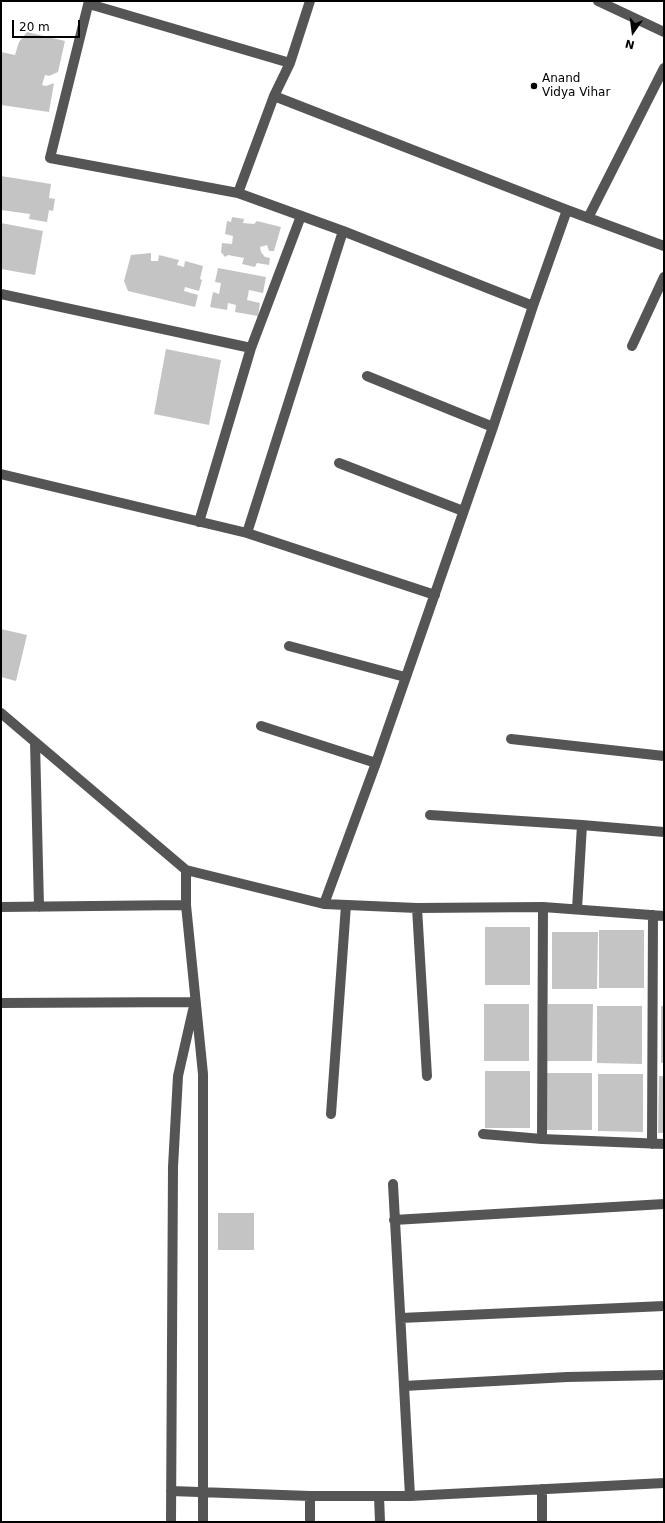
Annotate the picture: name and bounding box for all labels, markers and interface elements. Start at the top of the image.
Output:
scale bar [14,12,82,38]
north arrow [613,12,653,52]
text: 20 m [19,20,50,34]
text: N [624,37,636,52]
place label: Anand Vidya Vihar [542,72,610,100]
marker: Anand Vidya Vihar [529,81,539,91]

